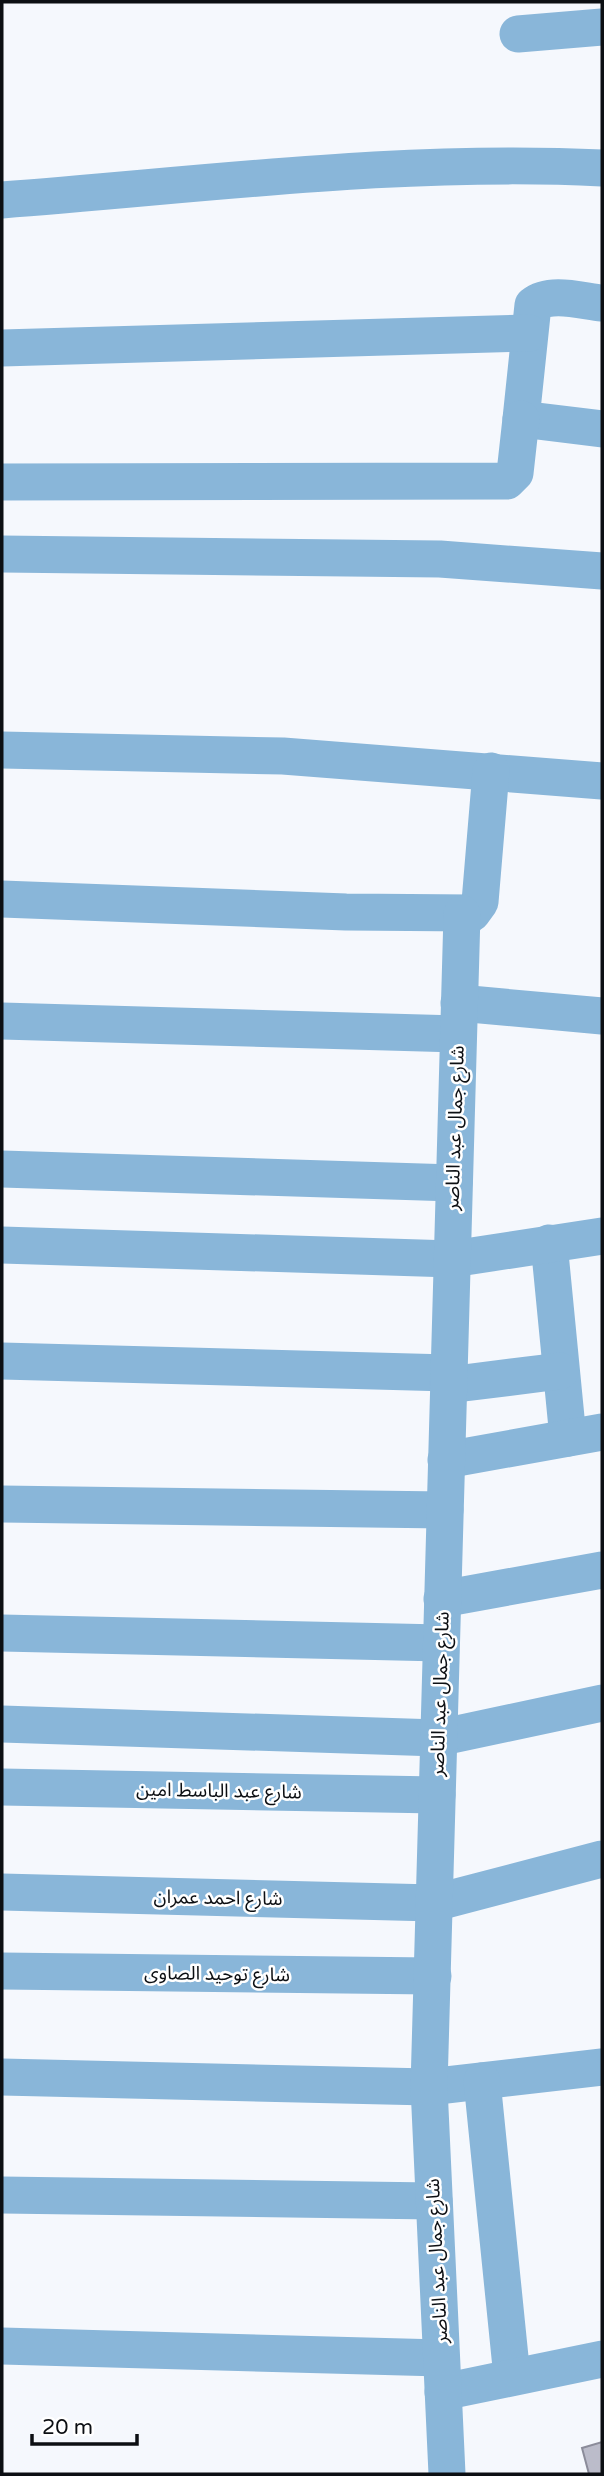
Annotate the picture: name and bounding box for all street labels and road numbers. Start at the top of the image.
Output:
street label: شارع جمال عبد الناصر [441,1045,471,1212]
street label: شارع جمال عبد الناصر [426,1611,456,1778]
street label: شارع عبد الباسط امين [136,1779,302,1805]
street label: شارع احمد عمران [153,1886,283,1912]
street label: شارع توحيد الصاوى [144,1962,290,1988]
street label: شارع جمال عبد الناصر [422,2178,454,2345]

